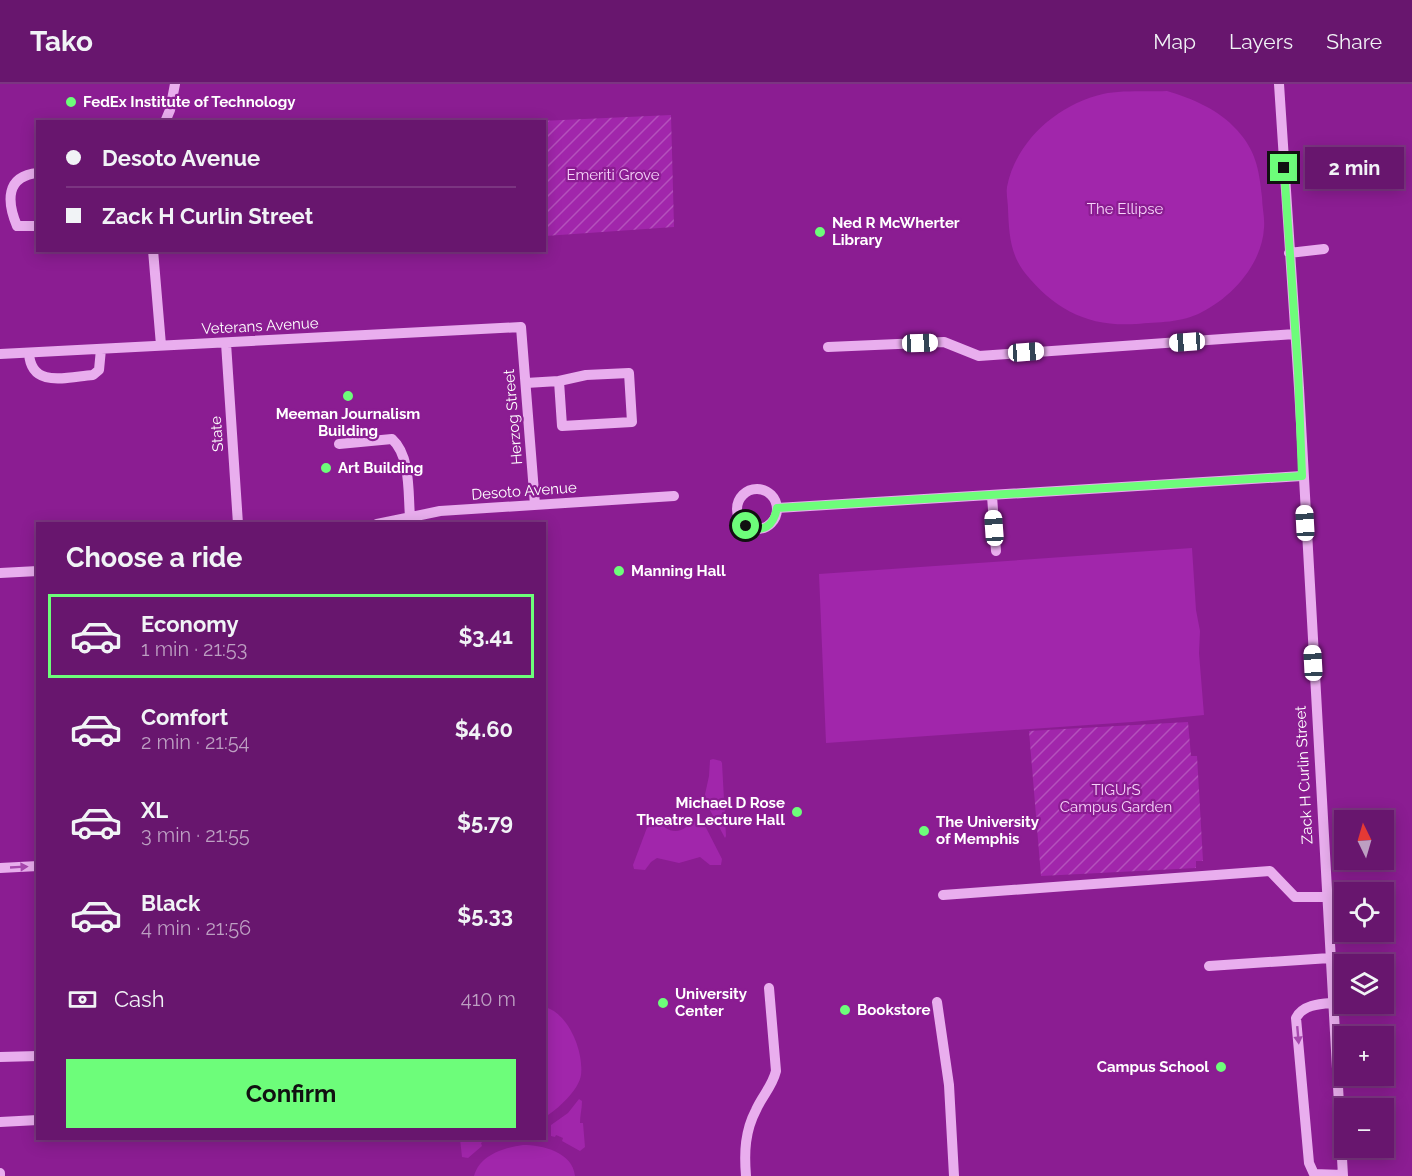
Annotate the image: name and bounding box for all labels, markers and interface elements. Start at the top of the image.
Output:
text: Tako [30,25,93,58]
text: Map [1153,29,1196,54]
text: Layers [1229,29,1293,54]
text: Share [1326,29,1382,54]
place label: FedEx Institute of Technology [83,93,296,111]
marker: FedEx Institute of Technology [64,95,78,109]
text: Desoto Avenue [102,145,260,171]
callout: 2 min [1305,147,1404,189]
route end [1270,154,1297,181]
text: 2 min [1329,156,1380,180]
park label: Emeriti Grove [566,166,660,184]
park label: The Ellipse [1087,200,1163,218]
text: Zack H Curlin Street [102,203,313,229]
place label: Ned R McWherter Library [832,214,960,249]
marker: Ned R McWherter Library [813,225,827,239]
street label: Veterans Avenue [201,314,319,338]
car [1168,332,1206,352]
car [902,333,938,353]
car [1007,342,1045,362]
street label: Herzog Street [500,368,526,466]
marker: Meeman Journalism Building [341,389,355,403]
place label: Meeman Journalism Building [276,405,420,440]
street label: State [207,415,227,452]
place label: Art Building [338,459,423,477]
marker: Art Building [319,461,333,475]
street label: Desoto Avenue [471,478,577,504]
car [1295,505,1315,541]
car [984,509,1004,547]
route start [732,512,759,539]
text: Choose a ride [66,542,242,573]
place label: Manning Hall [631,562,726,580]
marker: Manning Hall [612,564,626,578]
icon: car [69,609,123,663]
text: Economy [141,611,239,637]
text: $3.41 [459,623,513,649]
text: 1 min · 21:53 [141,637,247,661]
car [1303,645,1323,681]
icon: car [69,702,123,756]
text: Comfort [141,704,228,730]
street label: Zack H Curlin Street [1291,705,1317,845]
text: $4.60 [455,716,513,742]
text: 2 min · 21:54 [141,730,249,754]
park label: TIGUrS Campus Garden [1060,781,1172,816]
place label: Michael D Rose Theatre Lecture Hall [636,794,785,829]
icon: car [69,795,123,849]
text: XL [141,797,168,823]
marker: Michael D Rose Theatre Lecture Hall [790,805,804,819]
text: $5.79 [457,809,513,835]
north arrow [1334,810,1394,870]
map controls [1334,810,1394,1158]
place label: The University of Memphis [936,813,1040,848]
text: 3 min · 21:55 [141,823,250,847]
marker: The University of Memphis [917,824,931,838]
one-way arrow [9,862,28,871]
button: locate [1334,882,1394,942]
icon: car [69,888,123,942]
text: Black [141,890,200,916]
text: $5.33 [457,902,513,928]
text: 4 min · 21:56 [141,916,251,940]
button: layers [1334,954,1394,1014]
icon: cash [66,983,99,1016]
place label: University Center [675,985,748,1020]
text: Cash [114,986,165,1012]
text: 410 m [461,987,516,1011]
marker: University Center [656,996,670,1010]
place label: Bookstore [857,1001,931,1019]
marker: Bookstore [838,1003,852,1017]
one-way arrow [1293,1025,1302,1044]
button: + [1334,1026,1394,1086]
place label: Campus School [1097,1058,1209,1076]
button: Confirm [66,1059,516,1128]
marker: Campus School [1214,1060,1228,1074]
button: − [1334,1098,1394,1158]

